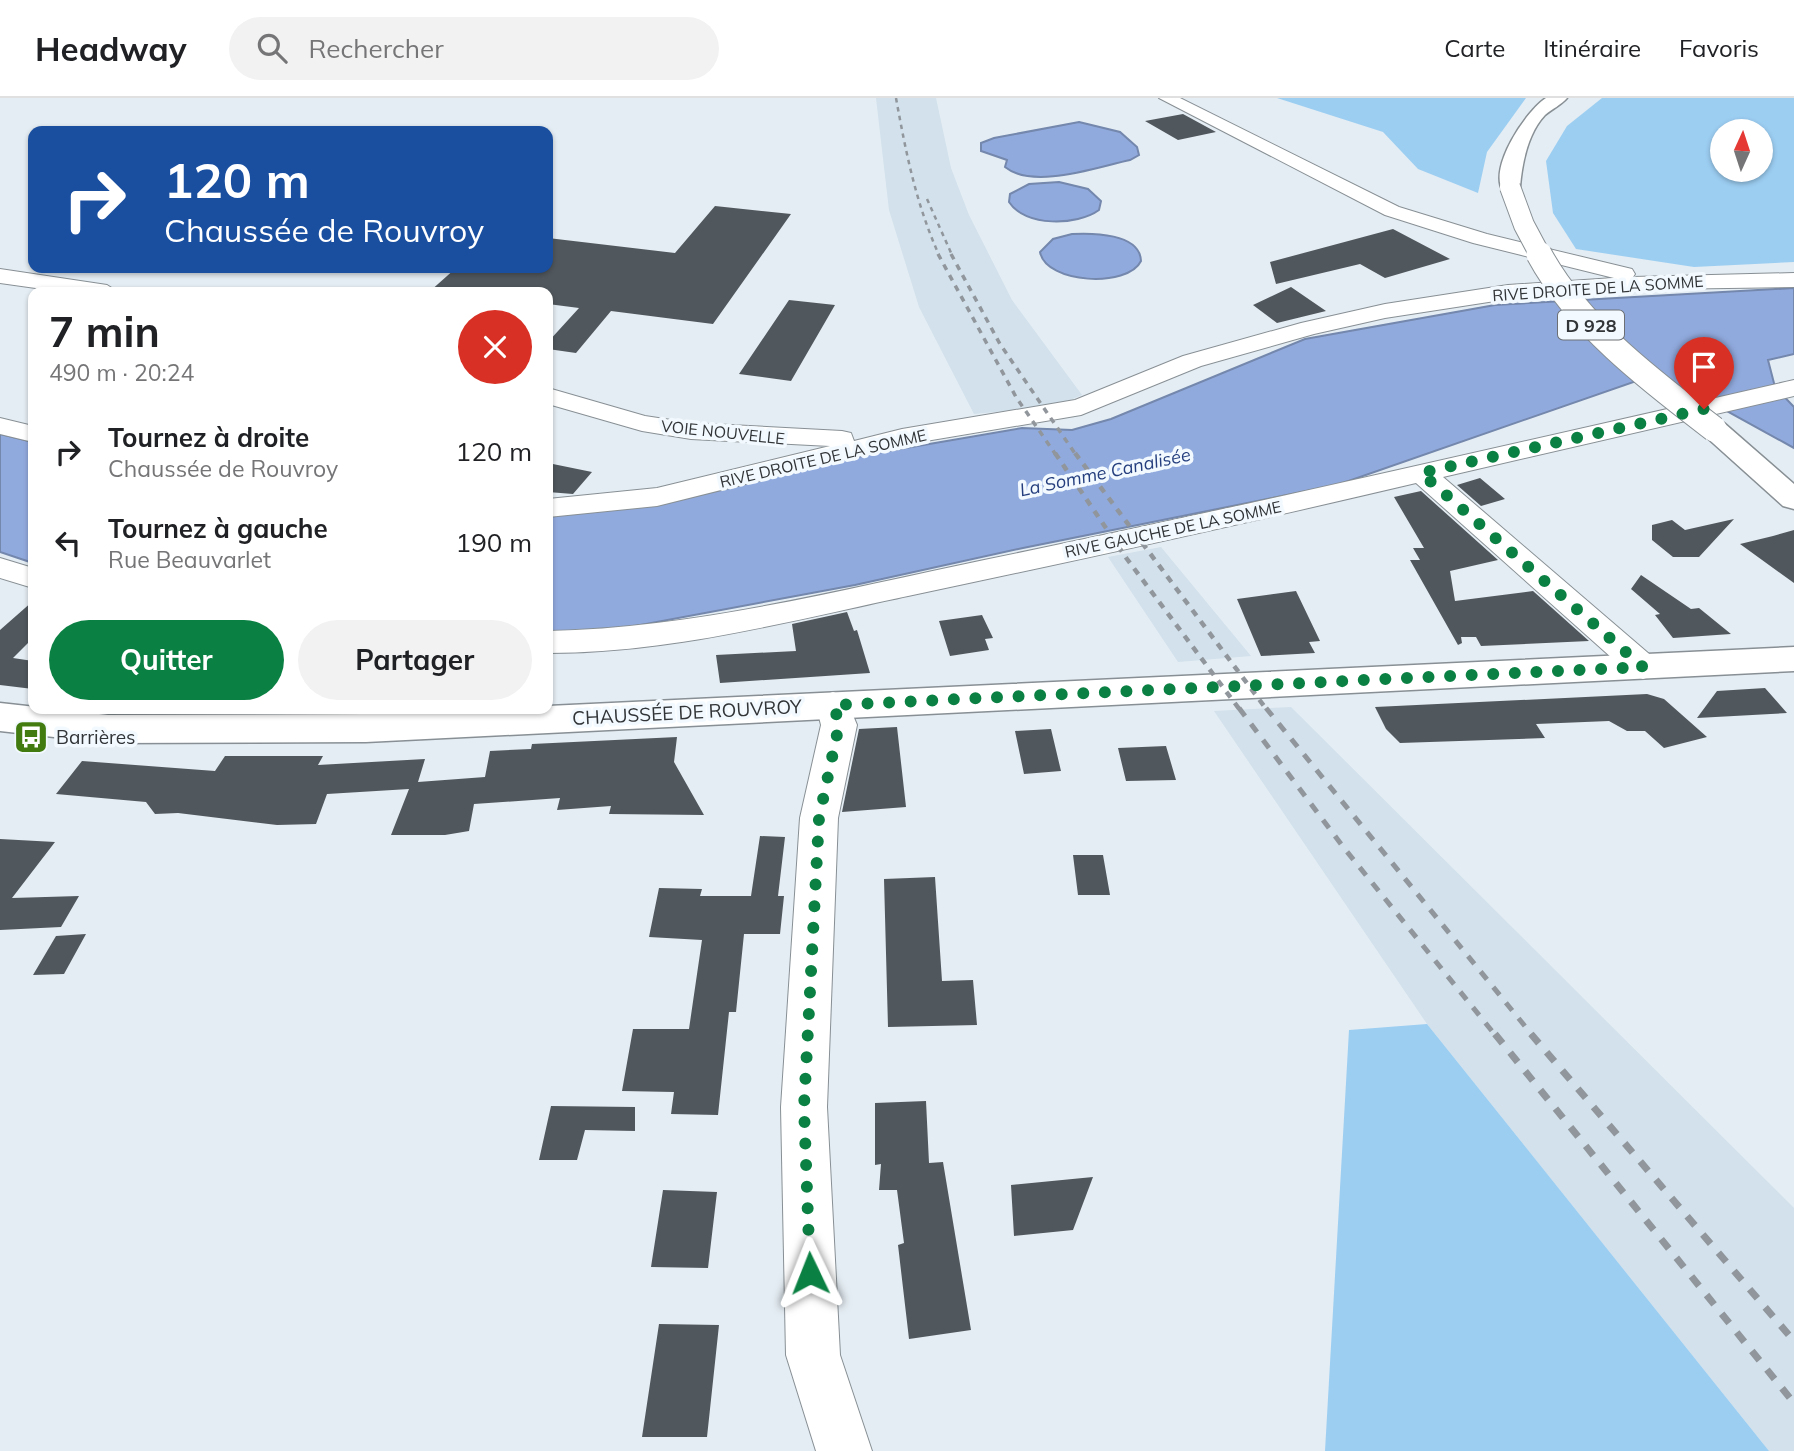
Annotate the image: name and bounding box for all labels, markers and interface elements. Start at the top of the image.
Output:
search box [229,17,719,80]
text: Headway [35,28,187,69]
icon: search [253,29,291,67]
text: Rechercher [309,32,444,65]
text: Carte [1444,33,1505,63]
text: Itinéraire [1543,33,1641,63]
text: Favoris [1679,33,1759,63]
north arrow [1710,119,1773,182]
map controls [1710,119,1773,182]
text: 120 m [164,149,310,210]
icon: right [49,154,140,245]
text: Chaussée de Rouvroy [164,210,484,250]
street label: RIVE DROITE DE LA SOMME [1492,271,1704,305]
text: 7 min [49,305,160,358]
button: close [458,310,532,384]
road number: D 928 [1558,310,1624,340]
pin [1674,337,1734,409]
icon: arrive [1685,348,1723,386]
text: 490 m · 20:24 [49,358,194,387]
street label: VOIE NOUVELLE [660,416,786,448]
text: Tournez à droite [108,421,309,454]
street label: RIVE DROITE DE LA SOMME [718,424,928,492]
icon: right [49,433,87,471]
text: 120 m [456,435,532,468]
water label: La Somme Canalisée [1017,443,1193,501]
text: Chaussée de Rouvroy [108,454,338,483]
street label: RIVE GAUCHE DE LA SOMME [1063,496,1283,562]
text: Tournez à gauche [108,512,328,545]
icon: left [49,524,87,562]
text: 190 m [456,526,532,559]
text: Rue Beauvarlet [108,545,271,574]
button: Quitter [49,620,284,700]
button: Partager [298,620,532,700]
street label: CHAUSSÉE DE ROUVROY [572,694,803,730]
bus stop icon: Barrières [12,718,50,756]
place label: Barrières [56,725,136,749]
position arrow [773,1236,847,1310]

